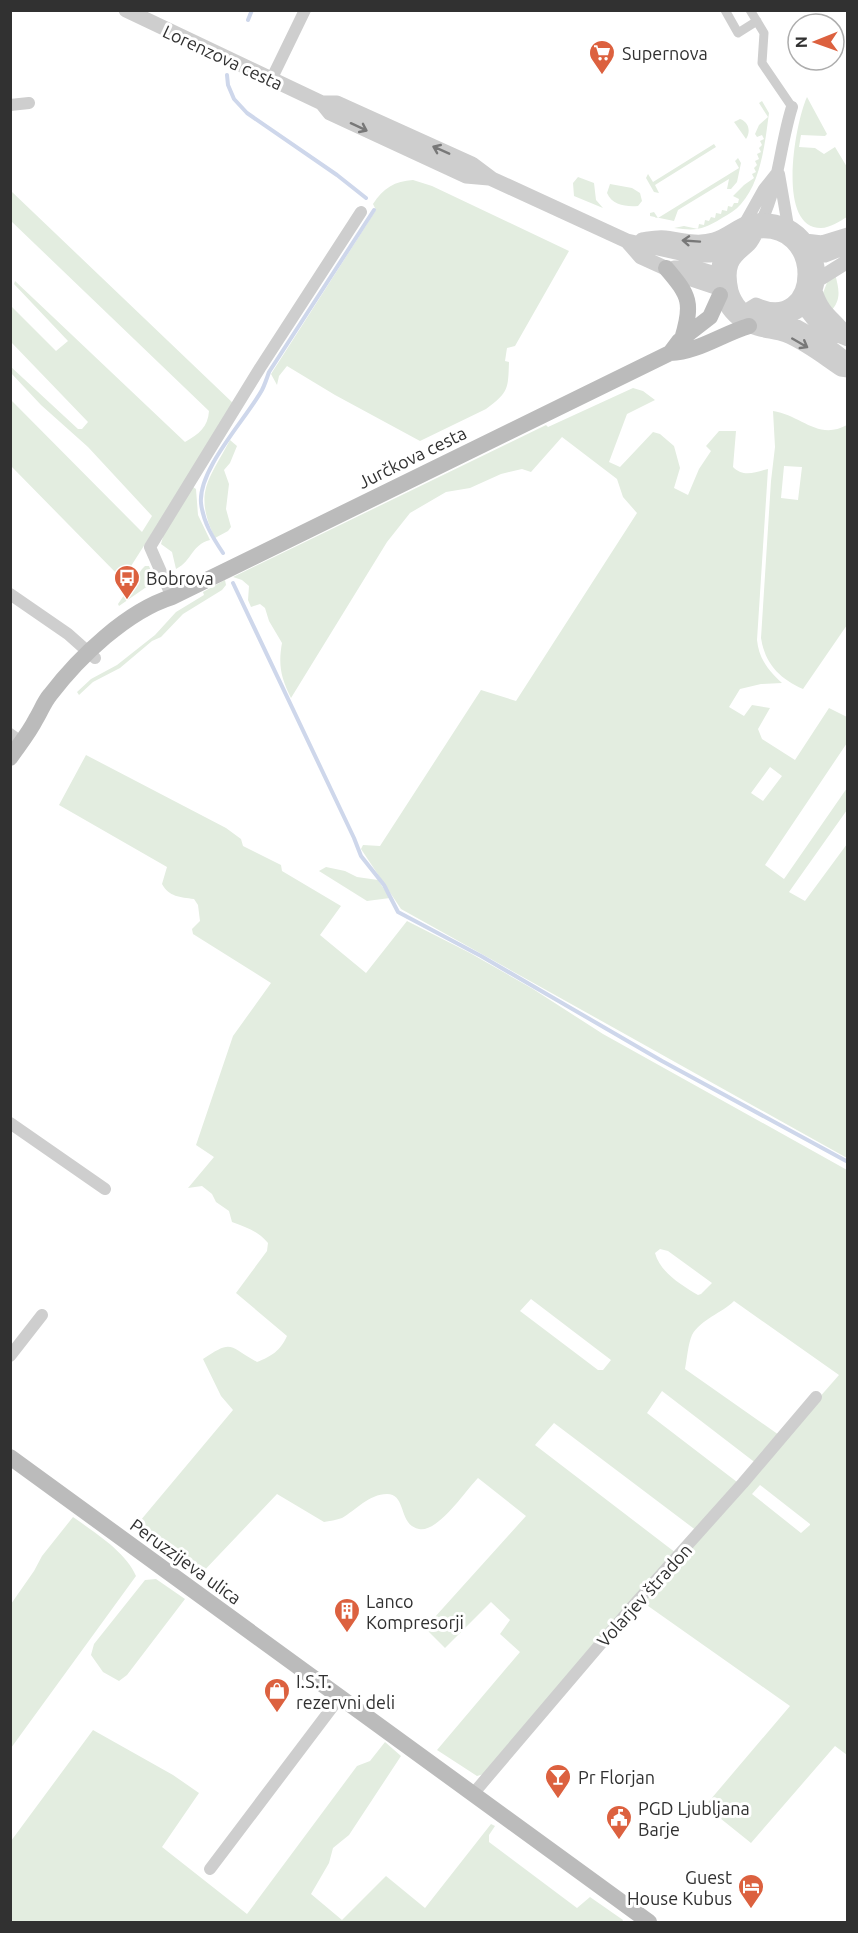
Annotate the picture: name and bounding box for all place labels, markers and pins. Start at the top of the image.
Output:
supermarket icon: Supernova [587,38,617,76]
place label: Supernova [622,43,708,63]
bus stop icon: Bobrova [112,563,142,601]
place label: Bobrova [146,568,214,588]
place label: Lanco Kompresorji [366,1591,464,1632]
building icon: Lanco Kompresorji [332,1596,362,1634]
place label: I.S.T. rezervni deli [296,1671,395,1712]
shop icon: I.S.T. rezervni deli [262,1676,292,1714]
bar icon: Pr Florjan [543,1762,573,1800]
place label: Pr Florjan [578,1767,655,1787]
place label: PGD Ljubljana Barje [638,1798,750,1839]
public building icon: PGD Ljubljana Barje [604,1803,634,1841]
place label: Guest House Kubus [627,1867,732,1908]
hotel icon: Guest House Kubus [736,1872,766,1910]

